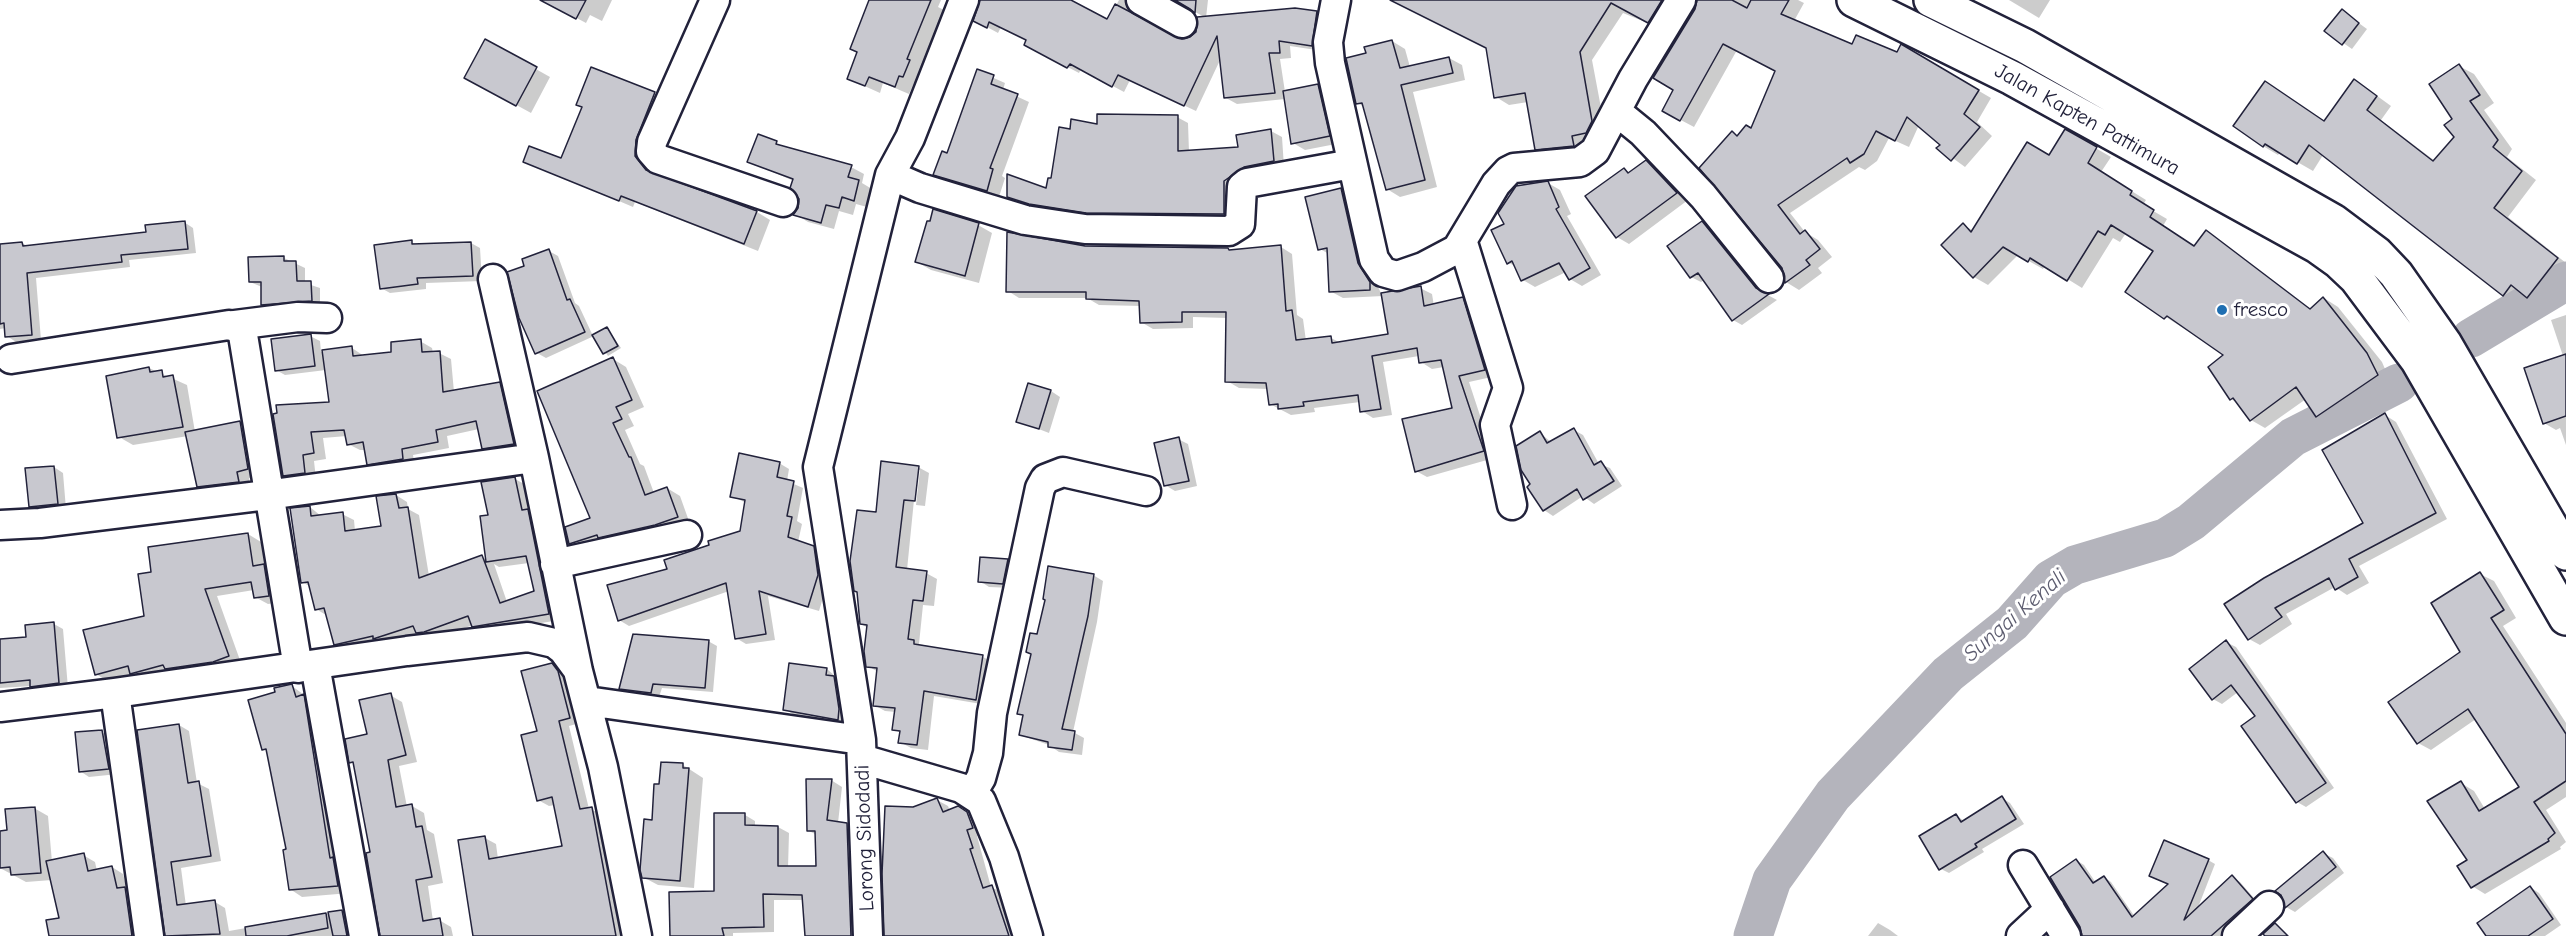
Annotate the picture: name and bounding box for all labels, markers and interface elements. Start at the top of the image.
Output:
street label: Jalan Kapten Pattimura [1990,59,2184,181]
place label: fresco [2234,297,2288,323]
marker: fresco [2215,303,2229,317]
water label: Sungai Kenali [1958,564,2072,668]
street label: Lorong Sidodadi [850,764,880,912]

